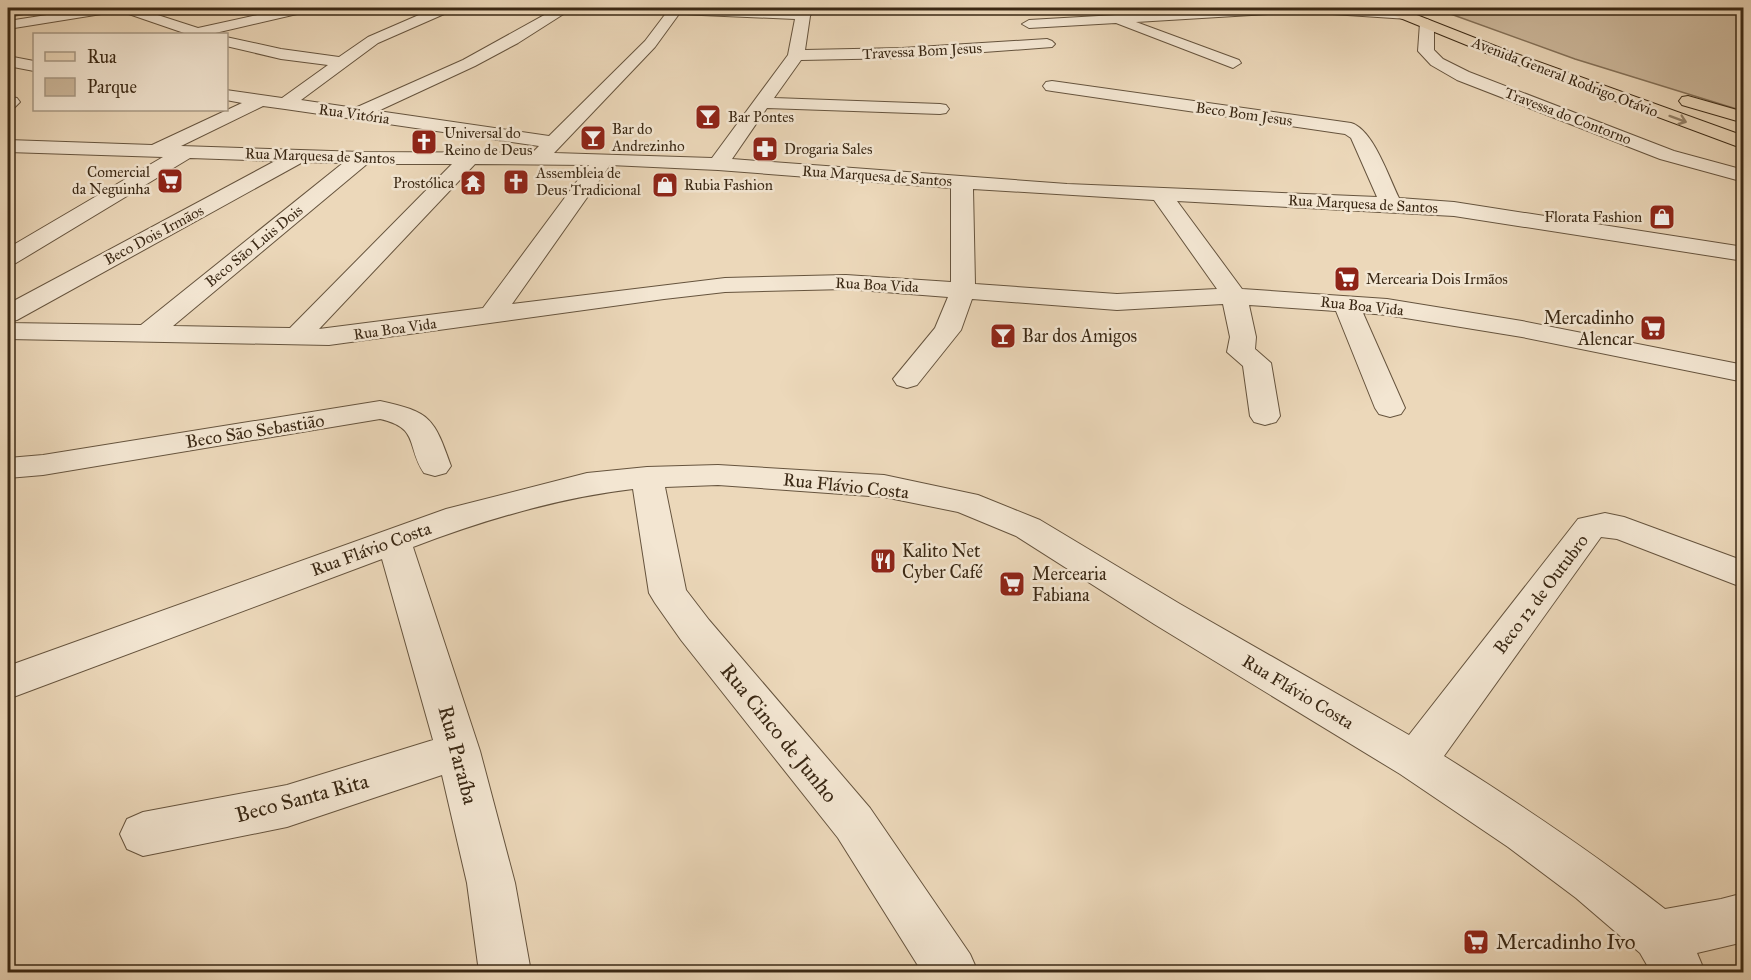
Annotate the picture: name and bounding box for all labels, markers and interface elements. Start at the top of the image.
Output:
legend [33,33,228,111]
street label: Avenida General Rodrigo Otávio [1468,33,1661,121]
street label: Travessa Bom Jesus [862,39,982,64]
text: Rua [87,46,117,68]
text: Parque [87,76,137,99]
street label: Travessa do Contorno [1502,84,1634,149]
street label: Beco Bom Jesus [1194,98,1294,131]
street label: Rua Vitória [317,100,391,128]
bar icon: Bar Pontes [693,102,723,132]
place label: Bar Pontes [728,108,794,126]
one-way arrow [1668,114,1686,125]
place label: Bar do Andrezinho [611,120,685,155]
bar icon: Bar do Andrezinho [578,123,608,153]
place label: Universal do Reino de Deus [444,124,532,159]
church icon: Universal do Reino de Deus [409,127,439,157]
pharmacy icon: Drogaria Sales [750,134,780,164]
place label: Drogaria Sales [784,140,872,158]
street label: Rua Marquesa de Santos [245,144,395,169]
street label: Rua Marquesa de Santos [801,162,953,191]
place label: Comercial da Neguinha [72,163,151,198]
place label: Assembleia de Deus Tradicional [535,164,642,199]
supermarket icon: Comercial da Neguinha [155,166,185,196]
church icon: Assembleia de Deus Tradicional [501,167,531,197]
temple icon: Prostólica [458,168,488,198]
shop icon: Rubia Fashion [650,170,680,200]
place label: Prostólica [393,174,455,192]
place label: Rubia Fashion [684,176,773,194]
street label: Rua Marquesa de Santos [1287,191,1439,218]
street label: Beco Dois Irmãos [101,201,207,269]
street label: Beco São Luis Dois [202,201,306,291]
shop icon: Florata Fashion [1647,202,1677,232]
place label: Florata Fashion [1544,208,1642,226]
supermarket icon: Mercearia Dois Irmãos [1332,264,1362,294]
place label: Mercearia Dois Irmãos [1366,270,1508,288]
street label: Rua Boa Vida [835,274,920,296]
street label: Rua Boa Vida [1320,293,1405,319]
place label: Mercadinho Alencar [1543,307,1634,350]
supermarket icon: Mercadinho Alencar [1638,313,1668,343]
street label: Rua Boa Vida [352,314,438,344]
bar icon: Bar dos Amigos [988,321,1018,351]
place label: Bar dos Amigos [1022,325,1137,348]
street label: Beco São Sebastião [184,409,326,453]
street label: Rua Flávio Costa [782,468,910,504]
street label: Rua Flávio Costa [308,517,434,581]
street label: Beco 12 de Outubro [1489,530,1593,658]
place label: Kalito Net Cyber Café [902,540,983,583]
restaurant icon: Kalito Net Cyber Café [868,546,898,576]
place label: Mercearia Fabiana [1032,563,1107,606]
supermarket icon: Mercearia Fabiana [997,569,1027,599]
street label: Rua Flávio Costa [1238,650,1358,734]
street label: Rua Cinco de Junho [715,658,843,808]
street label: Rua Paraíba [432,703,484,807]
street label: Beco Santa Rita [233,768,371,828]
supermarket icon: Mercadinho Ivo [1461,927,1491,957]
place label: Mercadinho Ivo [1496,929,1636,955]

